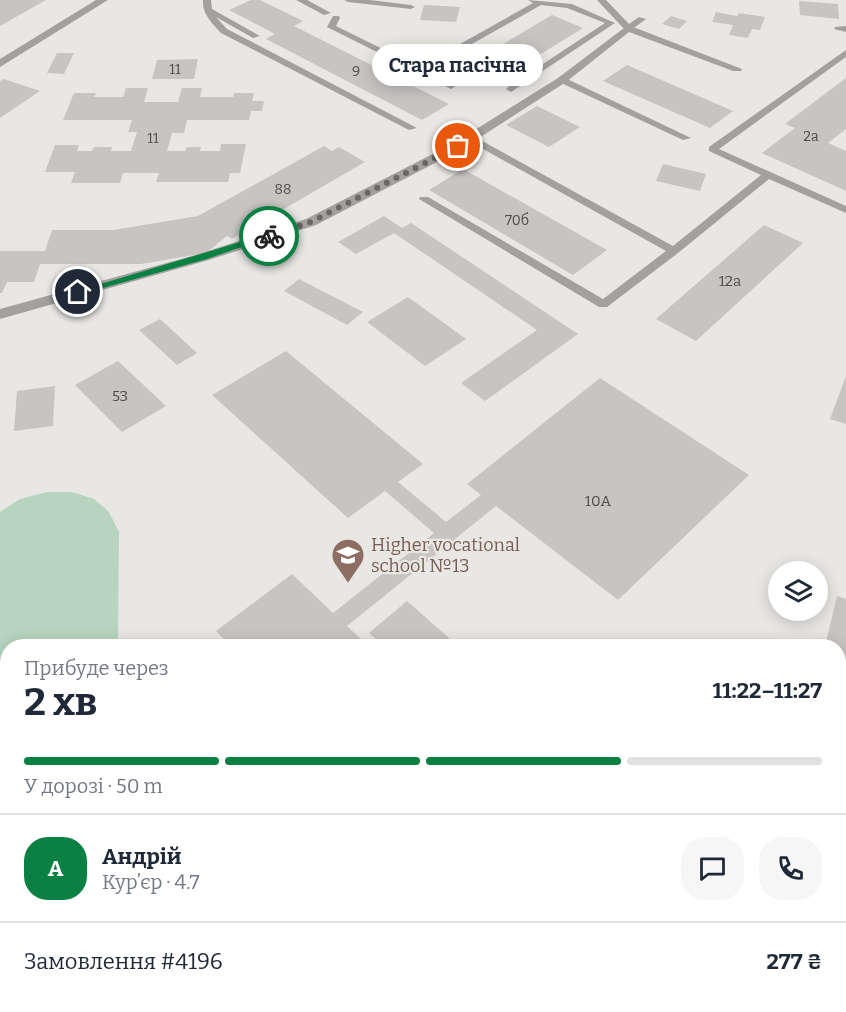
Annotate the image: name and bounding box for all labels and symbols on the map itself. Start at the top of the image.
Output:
callout: Стара пасічна [372,44,544,86]
house number: 11 [169,61,181,78]
house number: 9 [352,63,360,80]
pin [432,120,483,171]
house number: 2а [803,128,819,145]
house number: 11 [147,130,159,147]
house number: 88 [275,181,291,198]
courier [239,206,299,266]
house number: 70б [505,212,529,229]
pin [52,266,103,317]
house number: 12а [719,272,741,290]
house number: 53 [112,387,128,405]
house number: 10А [585,492,612,510]
place label: Higher vocational school №13 [371,534,520,577]
school or university icon: Higher vocational school №13 [330,537,366,584]

